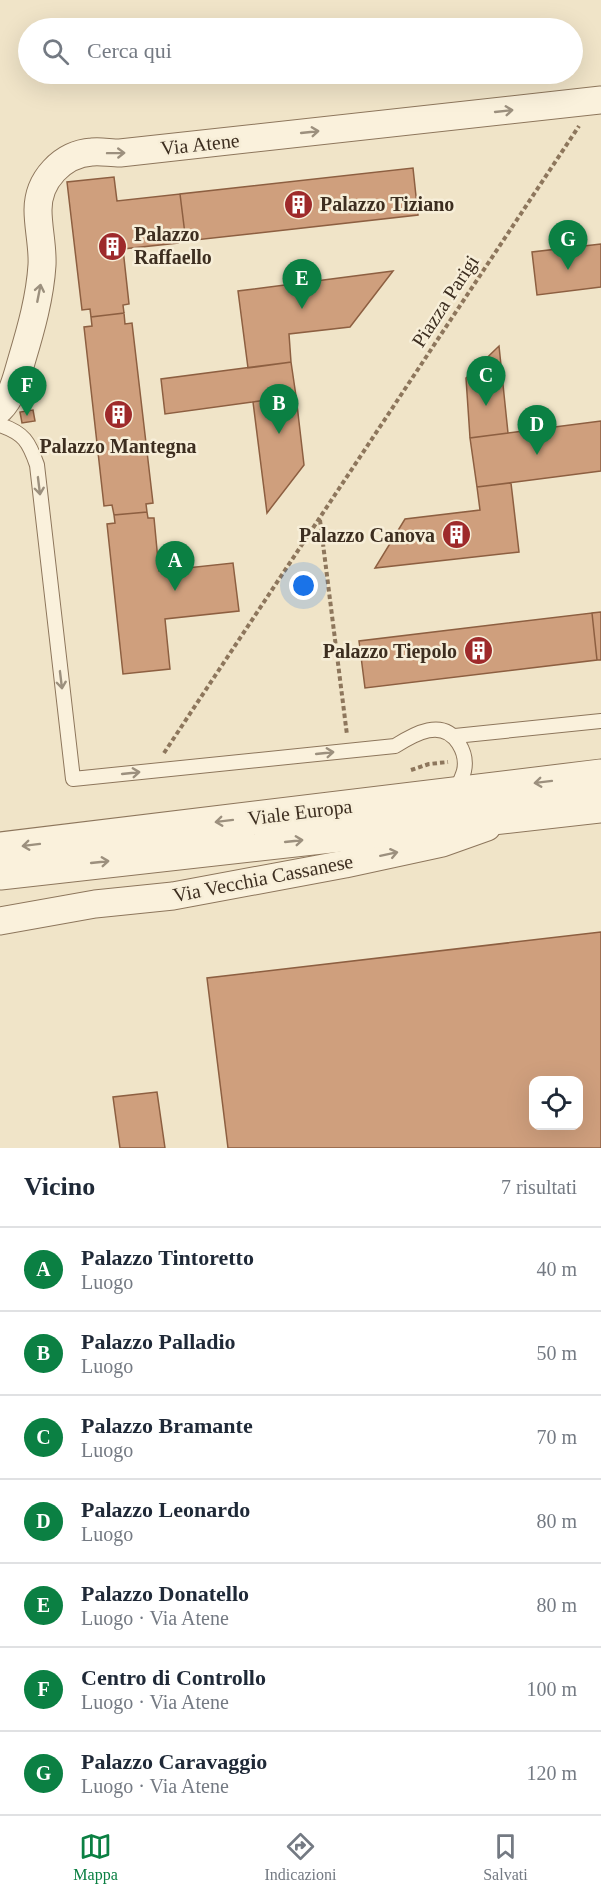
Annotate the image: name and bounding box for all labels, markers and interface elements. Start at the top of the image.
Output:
search box [18,18,583,84]
icon: search [39,35,72,68]
text: Cerca qui [87,38,172,63]
one-way arrow [493,105,513,116]
one-way arrow [300,126,319,137]
street label: Via Atene [159,129,241,159]
one-way arrow [106,147,126,158]
building icon: Palazzo Tiziano [283,188,315,220]
place label: Palazzo Tiziano [320,193,454,215]
pin: G [548,220,588,270]
place label: Palazzo Raffaello [134,223,212,268]
building icon: Palazzo Raffaello [97,230,129,262]
street label: Piazza Parigi [407,251,484,352]
pin: E [282,260,322,309]
one-way arrow [34,284,45,304]
pin: C [466,356,506,406]
pin: F [8,366,46,416]
pin: B [260,384,298,434]
building icon: Palazzo Mantegna [102,399,134,431]
pin: D [518,406,556,455]
place label: Palazzo Mantegna [39,435,197,458]
one-way arrow [34,476,45,495]
building icon: Palazzo Canova [440,519,472,551]
place label: Palazzo Canova [299,524,435,546]
pin: A [156,542,195,591]
your location [289,571,318,600]
building icon: Palazzo Tiepolo [462,635,494,667]
place label: Palazzo Tiepolo [323,640,457,663]
one-way arrow [56,669,67,689]
one-way arrow [315,747,335,758]
one-way arrow [121,767,141,778]
one-way arrow [533,777,553,788]
street label: Viale Europa [247,795,354,830]
one-way arrow [215,816,235,827]
one-way arrow [283,835,303,846]
one-way arrow [21,840,41,851]
one-way arrow [379,848,398,860]
street label: Via Vecchia Cassanese [171,850,355,906]
one-way arrow [89,856,109,867]
map controls [529,1076,583,1130]
button: locate [529,1076,583,1130]
text: Vicino [24,1172,95,1201]
text: 7 risultati [501,1176,577,1198]
text: Palazzo Tintoretto [81,1245,254,1270]
text: A [36,1258,51,1280]
text: 40 m [536,1258,577,1280]
text: Luogo [81,1271,133,1293]
text: Palazzo Palladio [81,1329,236,1354]
text: B [37,1342,50,1364]
text: 50 m [536,1342,577,1364]
text: Luogo [81,1355,133,1377]
text: Palazzo Bramante [81,1413,253,1438]
text: C [36,1426,51,1448]
text: 70 m [536,1426,577,1448]
text: Luogo [81,1439,133,1461]
text: Palazzo Leonardo [81,1497,250,1522]
text: D [36,1510,51,1532]
text: 80 m [536,1510,577,1532]
text: Luogo [81,1523,133,1545]
text: Palazzo Donatello [81,1581,249,1606]
text: E [37,1594,50,1616]
text: 80 m [536,1594,577,1616]
text: Luogo · Via Atene [81,1607,229,1629]
text: Centro di Controllo [81,1665,266,1690]
text: F [37,1678,50,1700]
text: 100 m [526,1678,577,1700]
text: Luogo · Via Atene [81,1691,229,1713]
text: Palazzo Caravaggio [81,1749,267,1774]
text: G [36,1762,51,1784]
text: 120 m [526,1762,577,1784]
text: Luogo · Via Atene [81,1775,229,1797]
tab: Mappa [73,1830,118,1884]
tab: Indicazioni [265,1830,336,1884]
tab: Salvati [483,1830,528,1884]

